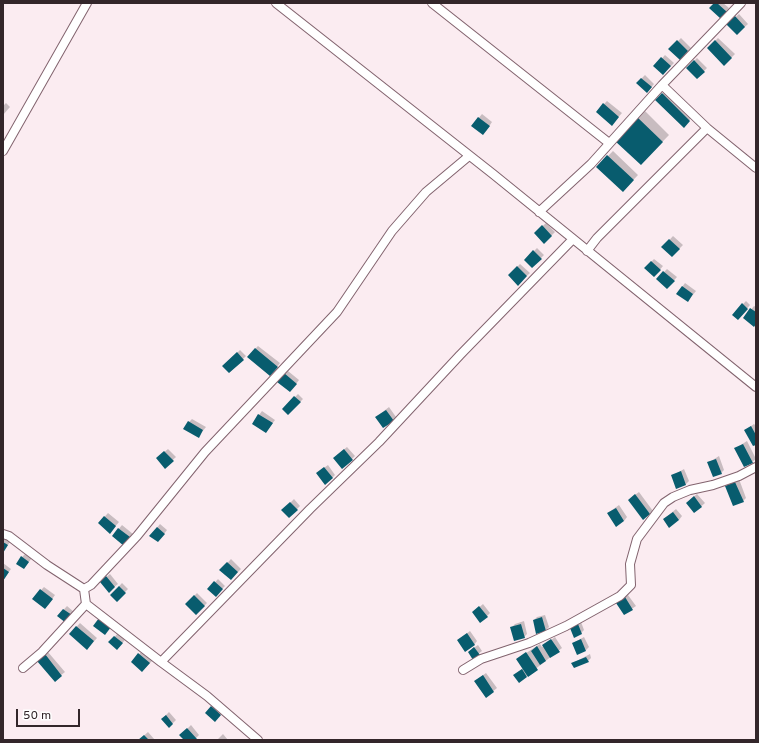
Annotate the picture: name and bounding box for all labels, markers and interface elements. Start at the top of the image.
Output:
scale bar [18,701,82,727]
text: 50 m [23,708,51,724]

